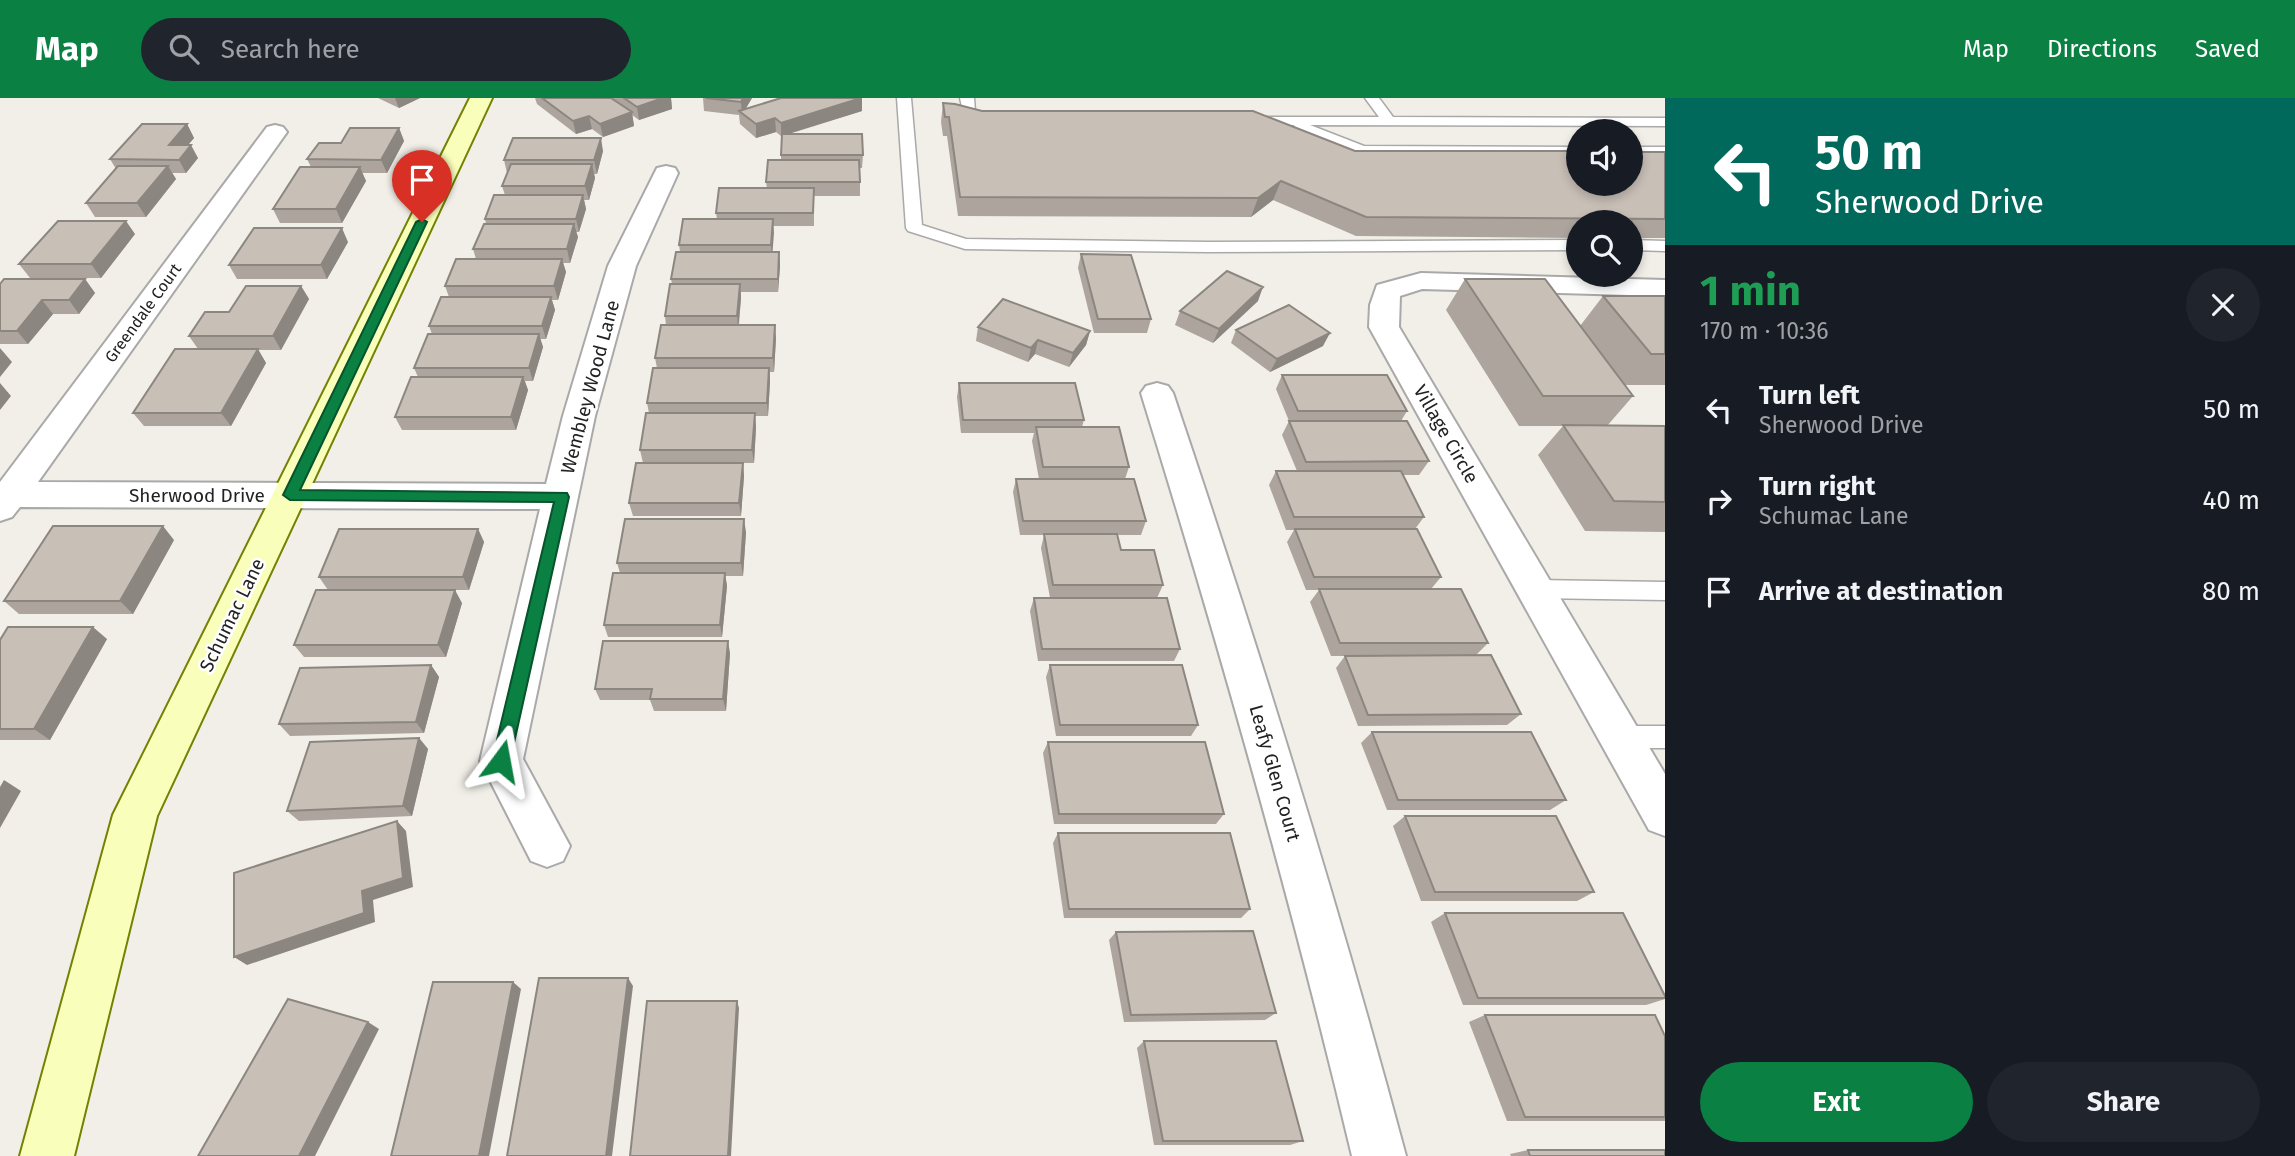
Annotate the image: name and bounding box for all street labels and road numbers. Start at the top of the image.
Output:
street label: Greendale Court [101,260,185,366]
street label: Wembley Wood Lane [556,298,624,476]
street label: Village Circle [1409,381,1483,487]
street label: Sherwood Drive [129,484,265,507]
street label: Schumac Lane [195,554,269,676]
street label: Leafy Glen Court [1245,702,1306,844]

